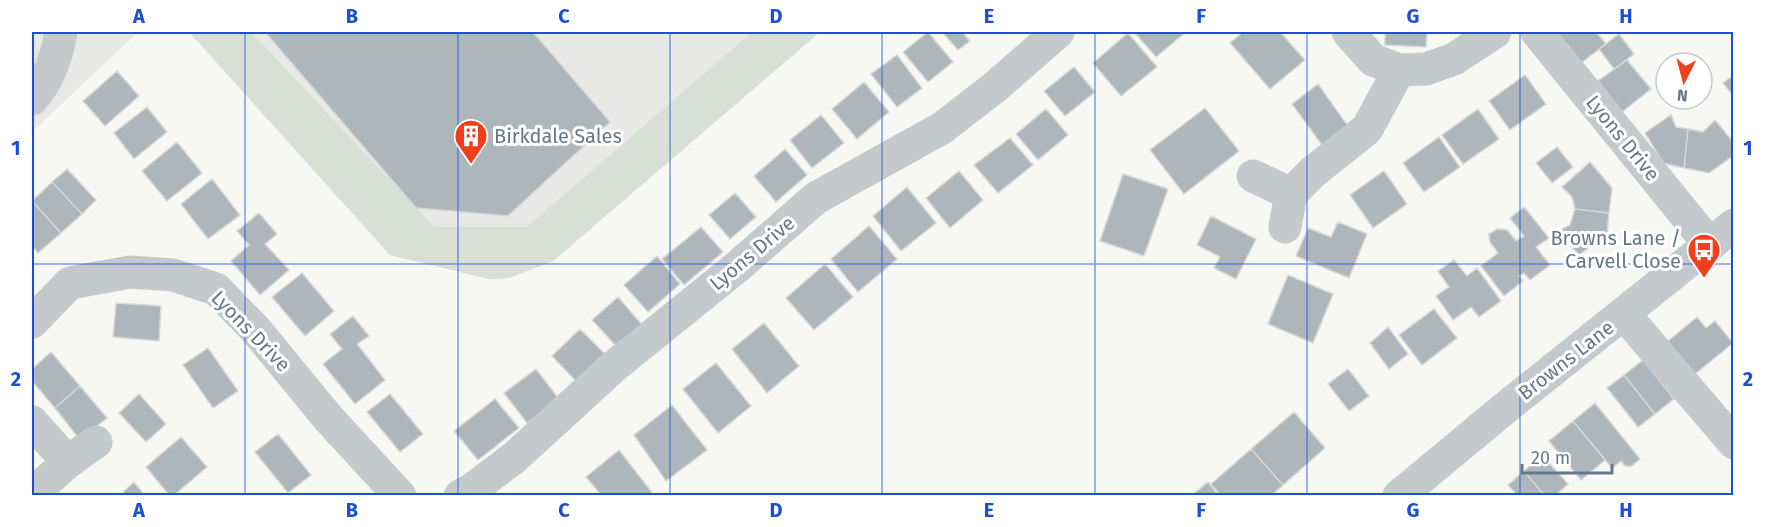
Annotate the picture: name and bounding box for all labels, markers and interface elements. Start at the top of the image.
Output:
text: A [132,4,146,28]
text: B [346,4,358,28]
text: C [558,4,570,28]
text: D [769,4,783,28]
text: E [984,4,994,28]
text: F [1196,4,1206,28]
text: G [1407,4,1419,28]
text: H [1619,4,1633,28]
north arrow [1654,51,1714,111]
text: N [1676,85,1689,105]
street label: Lyons Drive [1581,90,1665,186]
building icon: Birkdale Sales [453,118,489,165]
place label: Birkdale Sales [494,124,622,148]
text: 1 [11,136,21,160]
text: 1 [1743,136,1753,160]
street label: Lyons Drive [705,211,799,295]
place label: Browns Lane / Carvell Close [1550,226,1681,273]
bus stop icon: Browns Lane / Carvell Close [1686,232,1722,279]
street label: Lyons Drive [206,286,296,376]
street label: Browns Lane [1513,315,1619,405]
text: 2 [11,367,21,391]
text: 2 [1743,367,1753,391]
scale bar [1522,437,1612,475]
text: 20 m [1531,447,1570,469]
text: A [132,498,146,522]
text: B [346,498,358,522]
text: C [558,498,570,522]
text: D [769,498,783,522]
text: E [984,498,994,522]
text: F [1196,498,1206,522]
text: G [1407,498,1419,522]
text: H [1619,498,1633,522]

